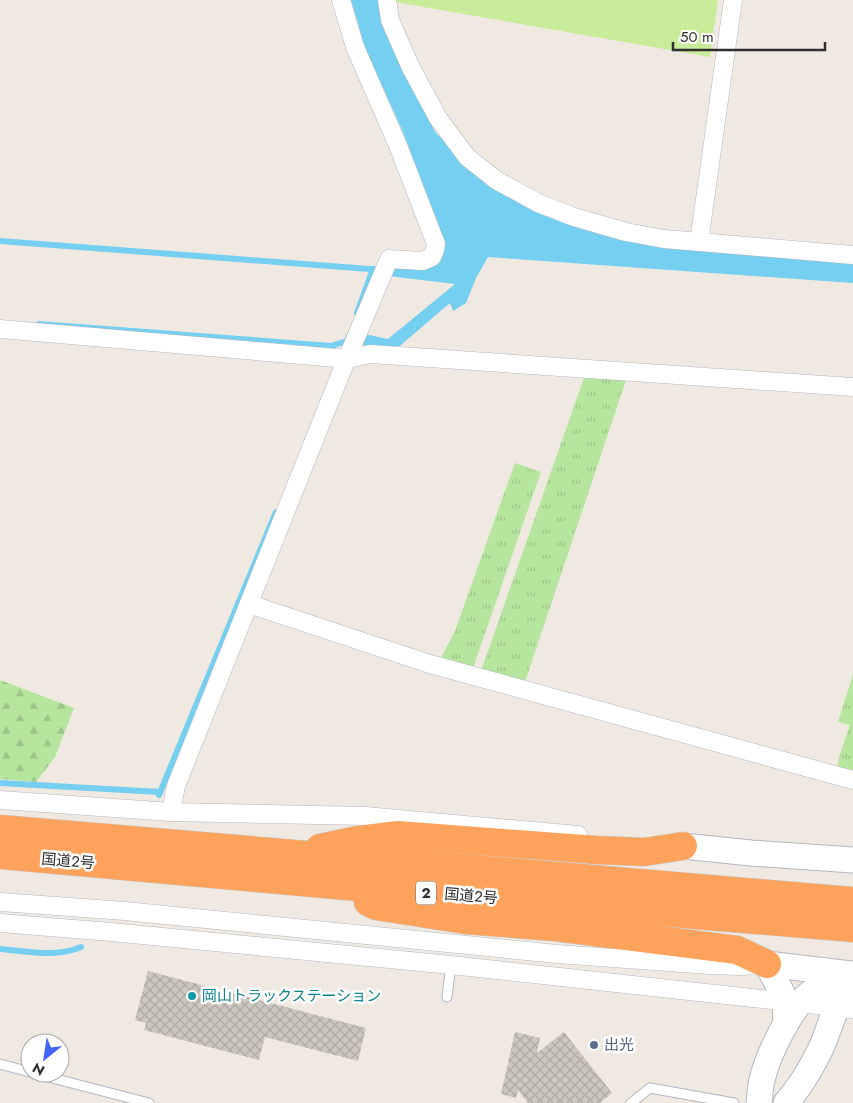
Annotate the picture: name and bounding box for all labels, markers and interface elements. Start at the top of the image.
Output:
scale bar [673,20,826,52]
text: 50 m [680,26,714,48]
street label: 国道2号 [40,848,96,874]
road number: 2 [416,881,436,904]
street label: 国道2号 [443,883,499,909]
place label: 岡山トラックステーション [202,985,381,1007]
marker: 岡山トラックステーション [186,990,198,1002]
north arrow [20,1033,70,1083]
place label: 出光 [604,1034,634,1056]
marker: 出光 [588,1039,600,1051]
text: N [29,1058,48,1081]

